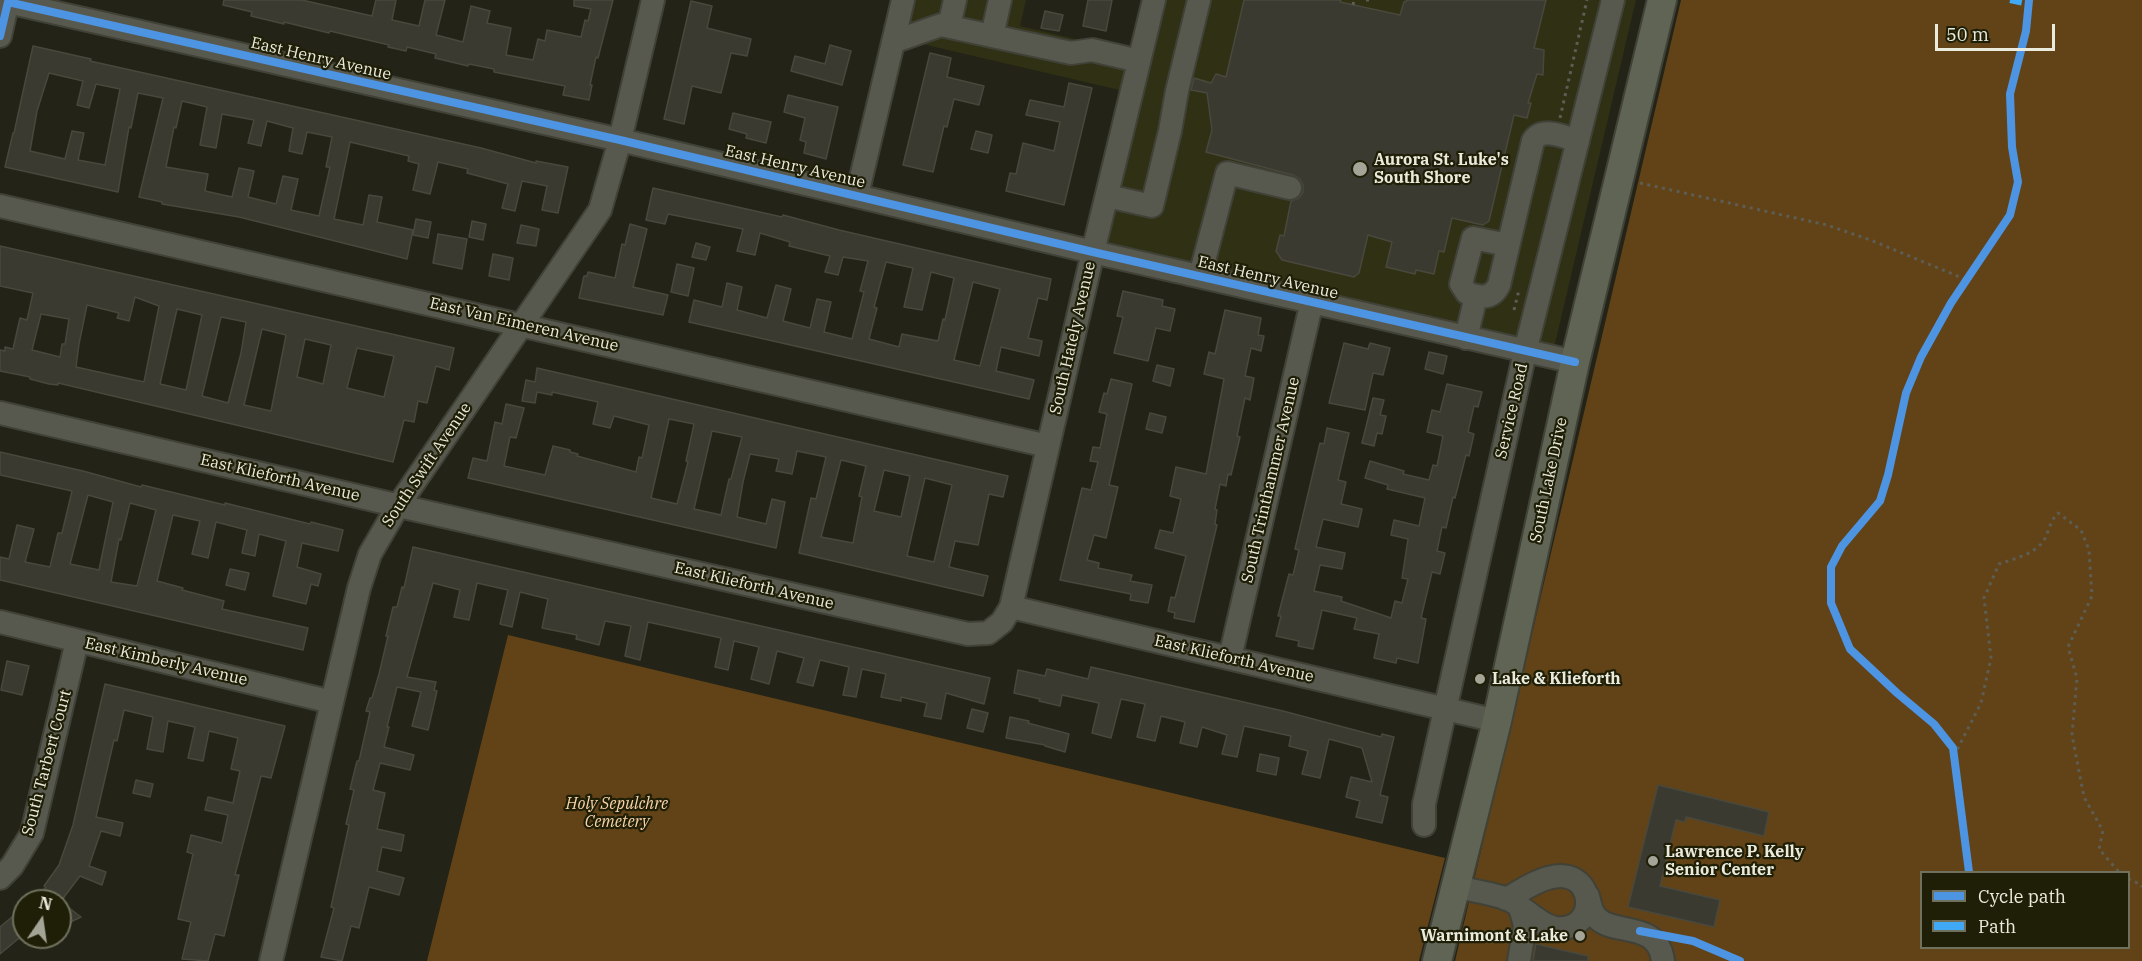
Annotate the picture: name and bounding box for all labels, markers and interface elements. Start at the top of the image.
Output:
scale bar [1938,12,2058,50]
text: 50 m [1946,23,1989,46]
street label: East Henry Avenue [249,34,393,84]
street label: East Henry Avenue [723,142,867,192]
place label: Aurora St. Luke's South Shore [1374,150,1509,188]
marker: Aurora St. Luke's South Shore [1351,160,1369,178]
street label: East Henry Avenue [1196,253,1340,303]
street label: South Hately Avenue [1046,260,1100,416]
street label: East Van Eimeren Avenue [428,294,620,356]
street label: Service Road [1492,361,1532,461]
street label: South Trinthammer Avenue [1238,375,1304,585]
street label: South Swift Avenue [378,399,476,531]
street label: South Lake Drive [1526,416,1572,544]
street label: East Klieforth Avenue [198,450,362,506]
street label: East Klieforth Avenue [672,558,836,614]
street label: East Klieforth Avenue [1152,631,1316,687]
street label: East Kimberly Avenue [83,634,249,690]
place label: Lake & Klieforth [1492,669,1621,689]
marker: Lake & Klieforth [1473,672,1487,686]
street label: South Tarbert Court [18,688,76,838]
park label: Holy Sepulchre Cemetery [566,794,668,832]
place label: Lawrence P. Kelly Senior Center [1665,842,1804,880]
marker: Lawrence P. Kelly Senior Center [1646,854,1660,868]
legend [1920,871,2130,949]
text: Cycle path [1978,885,2066,908]
north arrow [12,889,72,949]
text: N [37,892,54,915]
text: Path [1978,915,2016,938]
place label: Warnimont & Lake [1421,926,1568,946]
marker: Warnimont & Lake [1573,929,1587,943]

